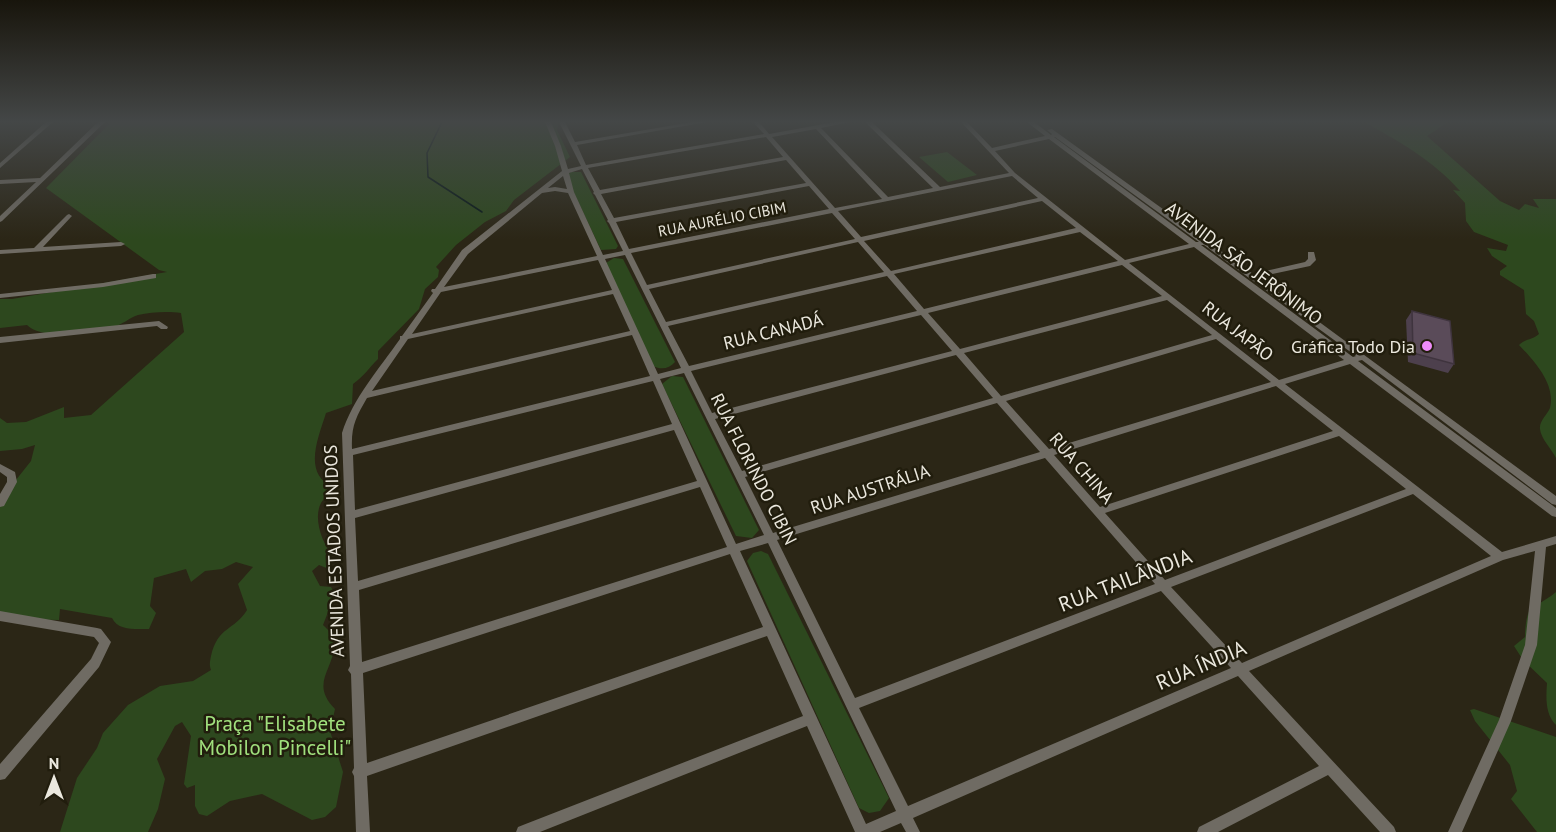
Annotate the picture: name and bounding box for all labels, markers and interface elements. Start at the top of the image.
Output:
street label: AVENIDA SÃO JERÔNIMO [1161,196,1327,330]
street label: RUA AURÉLIO CIBIM [656,197,788,241]
street label: RUA JAPÃO [1198,296,1278,366]
street label: RUA CANADÁ [721,307,826,354]
place label: Gráfica Todo Dia [1291,335,1415,358]
marker: Gráfica Todo Dia [1420,339,1434,353]
street label: RUA FLORINDO CIBIN [706,389,802,549]
street label: RUA CHINA [1045,428,1120,509]
street label: AVENIDA ESTADOS UNIDOS [319,444,349,658]
street label: RUA AUSTRÁLIA [807,459,933,519]
street label: RUA TAILÂNDIA [1054,542,1196,618]
street label: RUA ÍNDIA [1152,634,1251,696]
park label: Praça "Elisabete Mobilon Pincelli" [199,710,351,761]
north arrow [24,748,84,808]
text: N [49,753,59,773]

